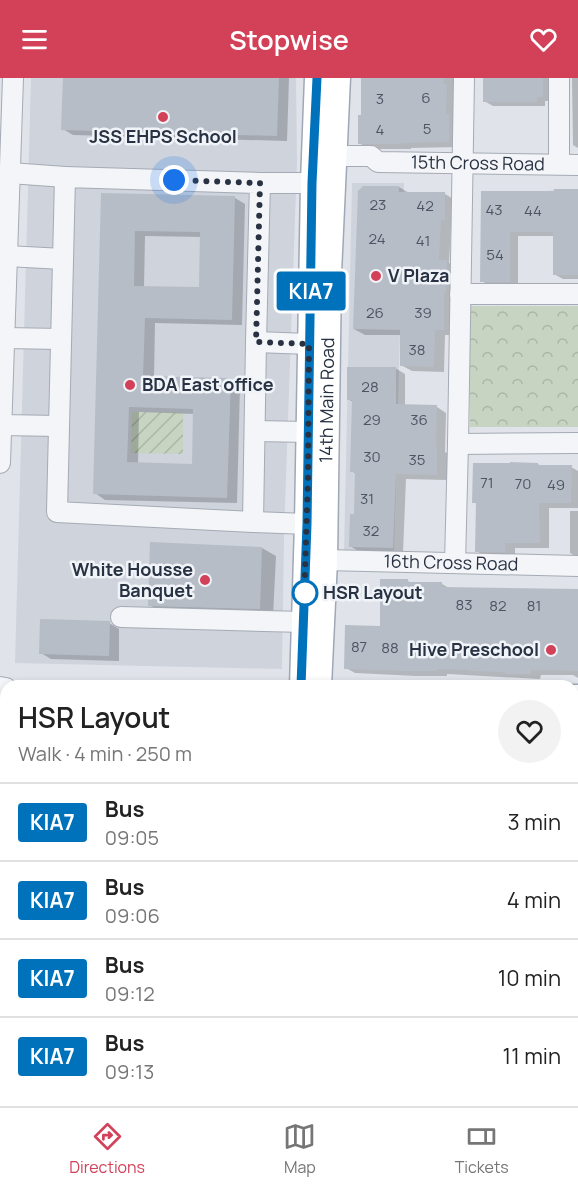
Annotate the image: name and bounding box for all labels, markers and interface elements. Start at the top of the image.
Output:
text: Stopwise [229,21,349,58]
icon: menu [18,23,51,56]
icon: heart [527,23,560,56]
house number: 6 [421,87,431,108]
house number: 3 [376,88,384,109]
marker: JSS EHPS School [156,110,170,124]
house number: 5 [423,118,431,139]
house number: 4 [376,119,385,140]
place label: JSS EHPS School [89,124,237,148]
street label: 15th Cross Road [411,149,545,175]
your location [159,165,189,195]
house number: 23 [370,194,386,215]
house number: 42 [416,195,434,216]
house number: 43 [485,199,503,220]
house number: 44 [524,200,542,221]
house number: 24 [368,228,386,249]
house number: 41 [416,230,430,251]
house number: 54 [486,244,504,265]
place label: V Plaza [388,263,449,287]
marker: V Plaza [369,269,383,283]
line badge: KIA7 [269,272,353,310]
text: KIA7 [289,277,333,305]
house number: 26 [366,302,384,323]
house number: 39 [414,302,432,323]
street label: 14th Main Road [313,337,339,463]
house number: 38 [408,339,426,360]
place label: BDA East office [142,372,274,396]
house number: 28 [361,376,379,397]
marker: BDA East office [123,378,137,392]
house number: 29 [363,409,381,430]
house number: 36 [410,409,428,430]
house number: 30 [363,446,381,467]
house number: 35 [409,449,425,470]
house number: 71 [480,472,494,493]
house number: 70 [515,473,531,494]
house number: 49 [547,474,565,495]
house number: 31 [360,488,374,509]
house number: 32 [363,520,379,541]
street label: 16th Cross Road [383,548,519,576]
place label: White Housse Banquet [72,557,193,602]
marker: White Housse Banquet [198,573,212,587]
marker: HSR Layout [292,580,318,606]
place label: HSR Layout [323,580,423,604]
house number: 83 [455,594,473,615]
house number: 82 [489,595,507,616]
house number: 81 [527,595,541,616]
house number: 87 [351,636,367,657]
house number: 88 [381,637,399,658]
place label: Hive Preschool [409,637,539,661]
marker: Hive Preschool [544,643,558,657]
text: HSR Layout [18,698,170,736]
button: heart [498,700,561,763]
text: Walk · 4 min · 250 m [18,740,192,767]
text: Bus [105,794,144,824]
text: 3 min [508,807,561,837]
text: KIA7 [30,808,75,836]
text: 09:05 [105,824,159,851]
text: Bus [105,872,144,902]
text: 4 min [507,885,561,915]
text: KIA7 [30,886,75,914]
text: 09:06 [105,902,160,929]
text: Bus [105,950,144,980]
text: 10 min [498,963,561,993]
text: KIA7 [30,964,75,992]
text: 09:12 [105,980,155,1007]
text: Bus [105,1028,144,1058]
text: 11 min [503,1041,561,1071]
text: KIA7 [30,1042,75,1070]
text: 09:13 [105,1058,154,1085]
tab: Directions [69,1120,145,1178]
tab: Map [283,1120,316,1178]
tab: Tickets [455,1120,509,1178]

